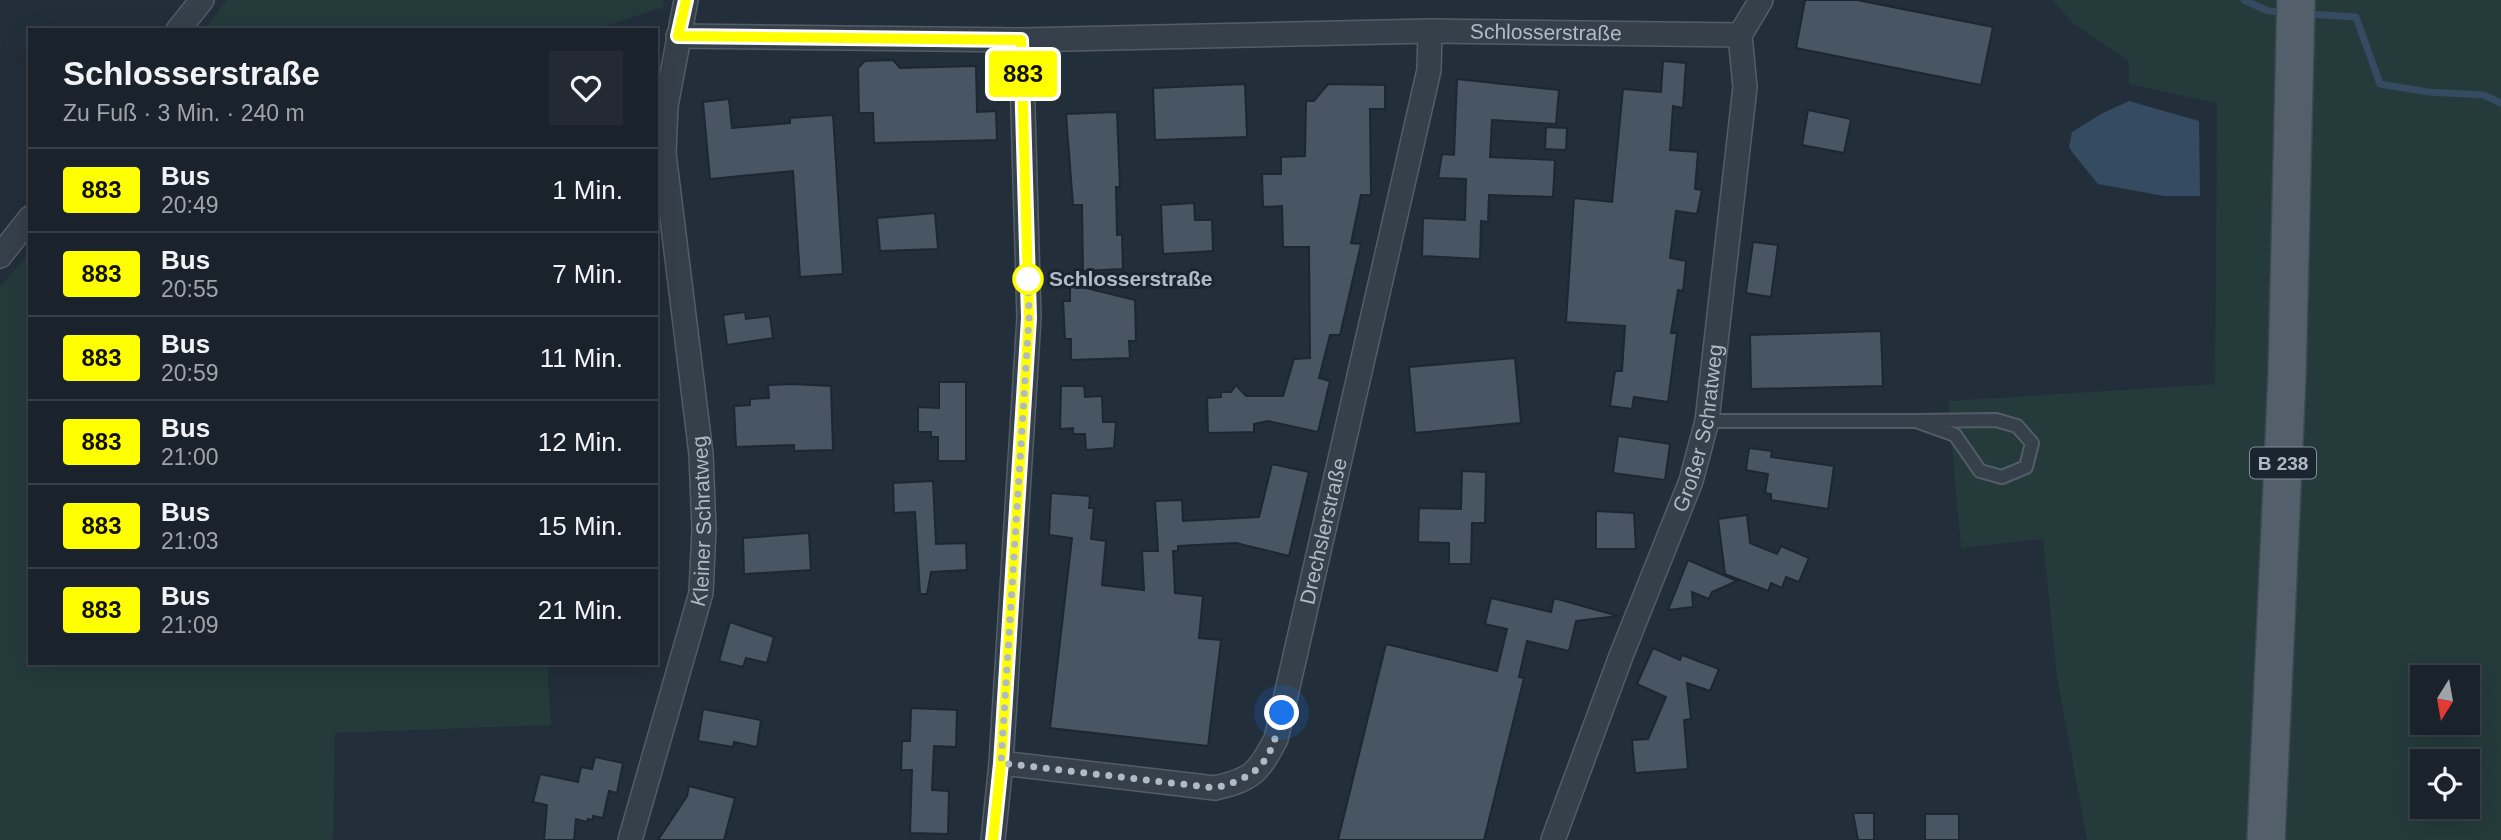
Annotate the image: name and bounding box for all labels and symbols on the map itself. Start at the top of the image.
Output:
street label: Schlosserstraße [1470,20,1622,44]
line badge: 883 [983,51,1063,97]
marker: Schlosserstraße [1013,264,1043,294]
place label: Schlosserstraße [1049,267,1212,290]
street label: Großer Schratweg [1668,343,1727,515]
street label: Kleiner Schratweg [686,435,715,609]
road number: B 238 [2250,447,2316,478]
street label: Drechslerstraße [1295,456,1351,607]
north arrow [2410,665,2480,735]
your location [1264,695,1299,730]

